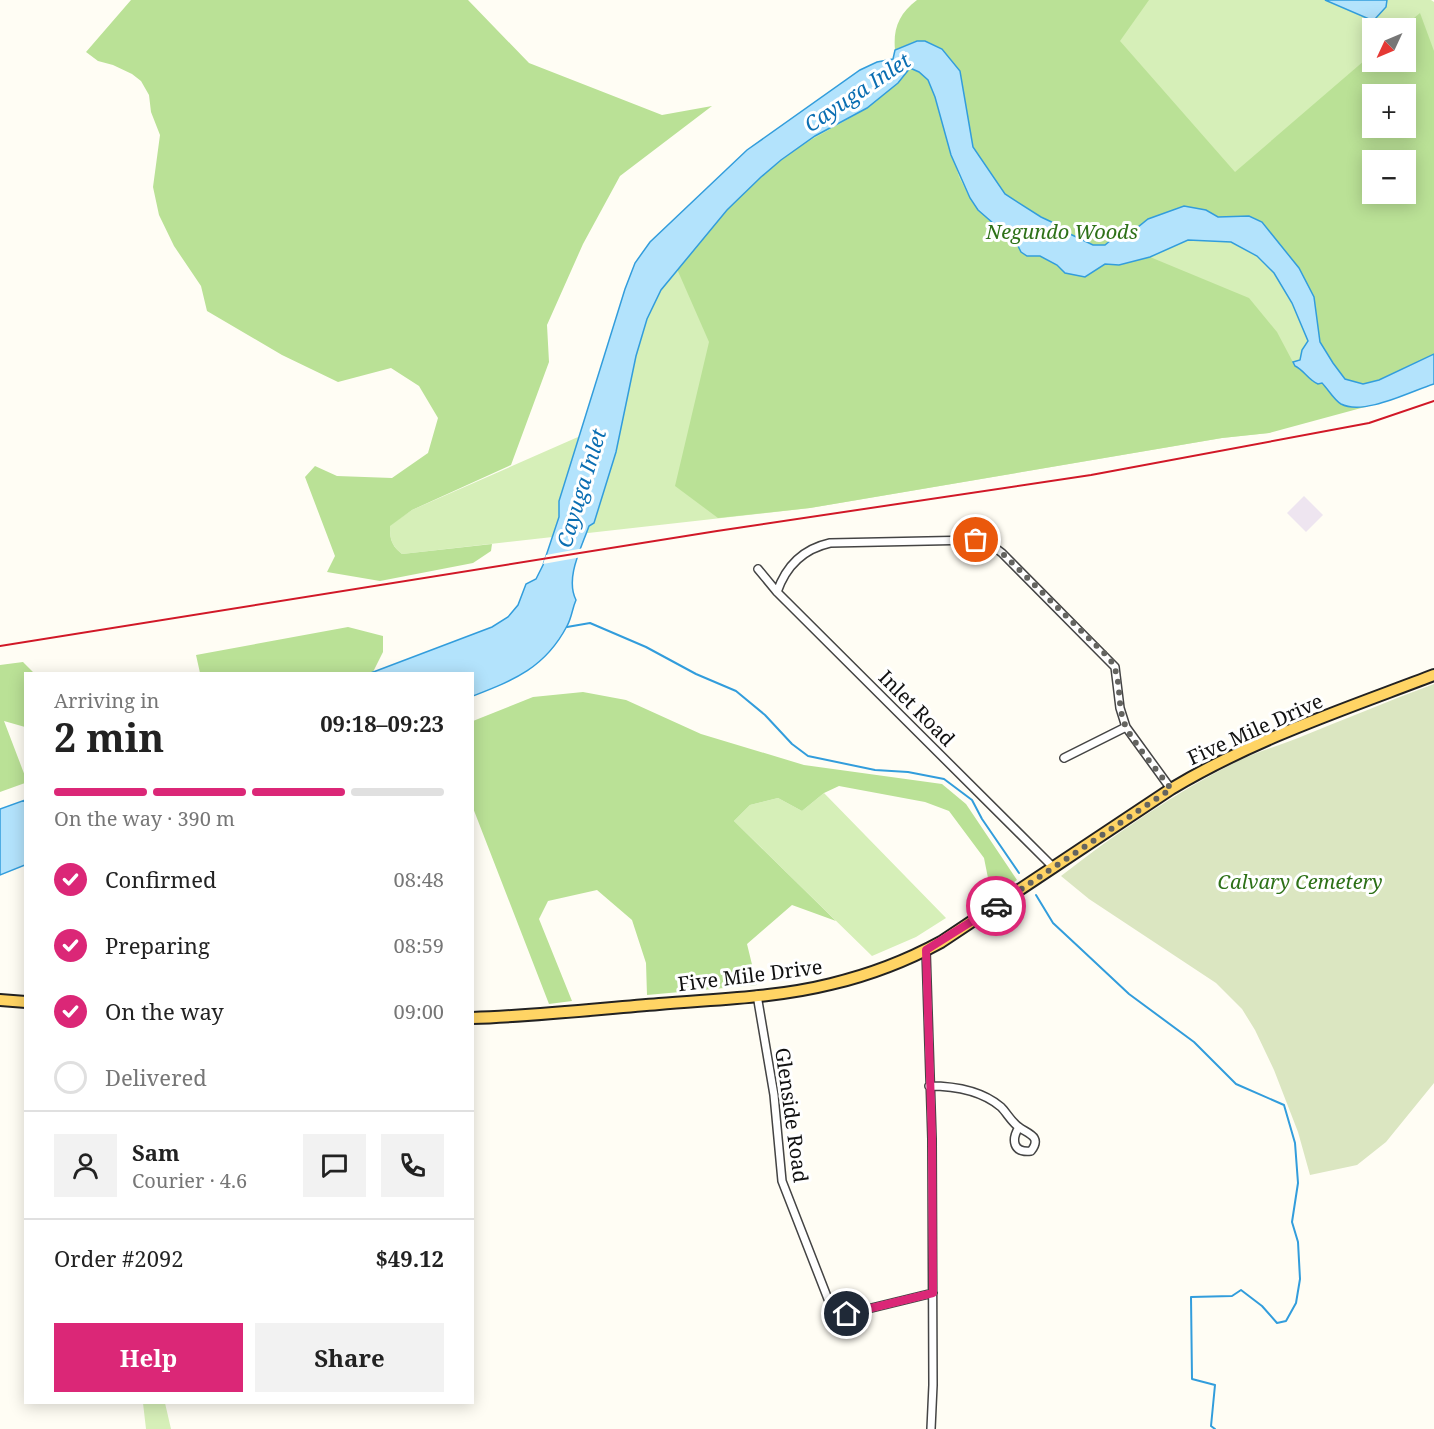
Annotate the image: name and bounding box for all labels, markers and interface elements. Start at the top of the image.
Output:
north arrow [1362,18,1416,72]
map controls [1362,18,1416,204]
water label: Cayuga Inlet [798,46,916,138]
button: + [1362,84,1416,138]
button: − [1362,150,1416,204]
park label: Negundo Woods [985,218,1138,245]
water label: Cayuga Inlet [550,425,612,551]
pin [950,514,1001,565]
icon: bag [959,523,992,556]
street label: Inlet Road [873,664,961,752]
text: Arriving in [54,687,159,714]
street label: Five Mile Drive [1183,687,1327,771]
text: 09:18–09:23 [320,708,444,738]
text: 2 min [54,710,164,763]
text: On the way · 390 m [54,805,235,832]
icon: check [54,863,87,896]
text: Confirmed [105,864,216,894]
text: 08:48 [394,866,444,893]
park label: Calvary Cemetery [1218,868,1382,895]
courier [966,876,1026,936]
icon: car [980,890,1013,923]
icon: check [54,929,87,962]
text: Preparing [105,930,210,960]
text: 08:59 [394,932,444,959]
street label: Five Mile Drive [676,953,824,997]
icon: check [54,995,87,1028]
text: On the way [105,996,224,1026]
text: 09:00 [394,998,444,1025]
street label: Glenside Road [769,1046,815,1184]
text: Delivered [105,1062,207,1092]
button: person [54,1134,117,1197]
button: chat [303,1134,366,1197]
button: phone [381,1134,444,1197]
text: Sam [132,1137,180,1167]
text: Courier · 4.6 [132,1167,247,1194]
text: Order #2092 [54,1243,184,1273]
text: $49.12 [375,1243,444,1273]
pin [821,1288,872,1339]
icon: home [830,1297,863,1330]
button: Help [54,1323,243,1392]
button: Share [255,1323,444,1392]

